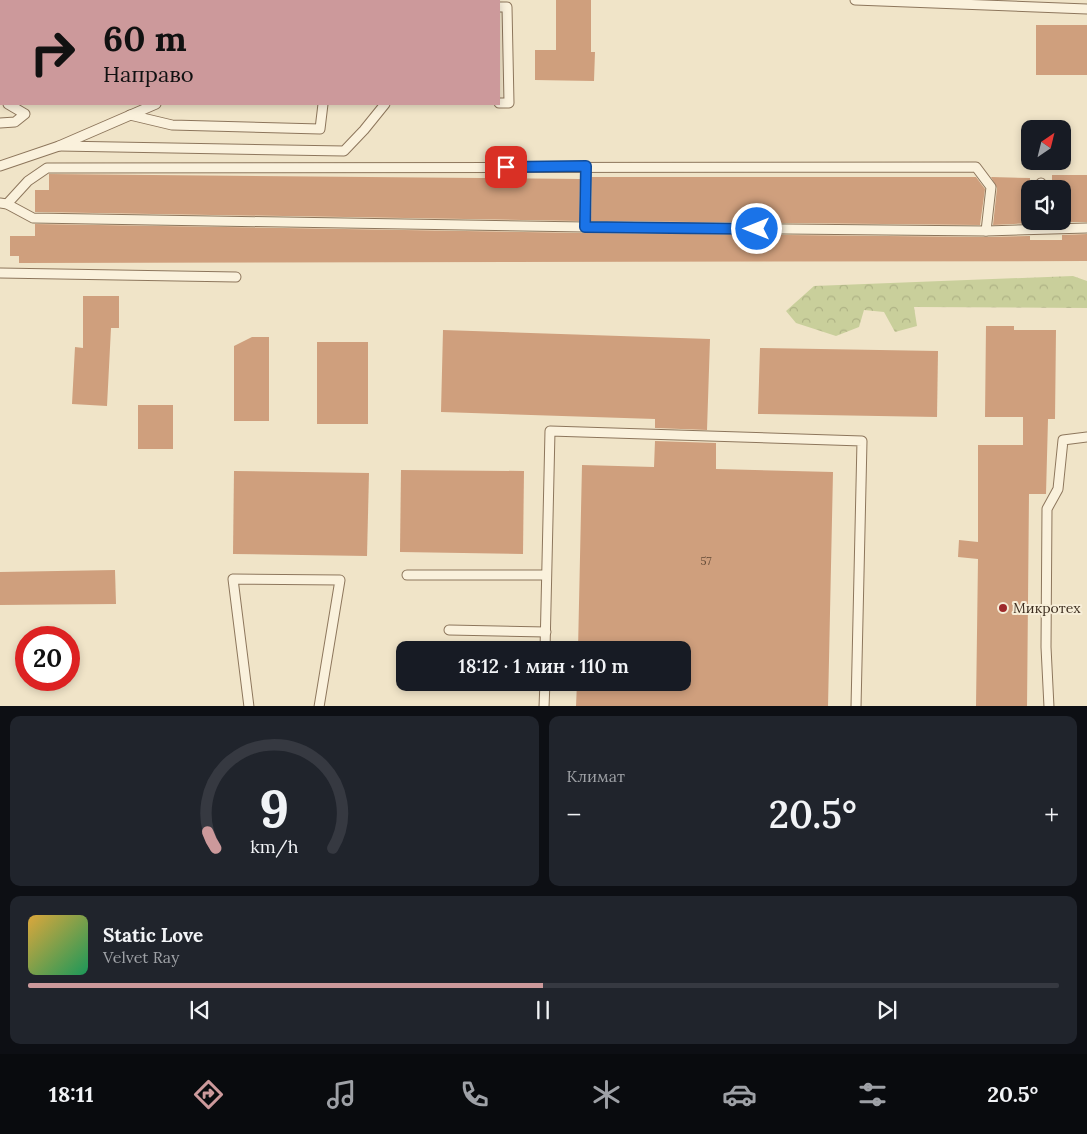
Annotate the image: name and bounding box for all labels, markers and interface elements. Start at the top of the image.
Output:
text: 60 m [103,16,187,61]
icon: right [20,20,85,85]
text: Направо [103,60,194,88]
north arrow [1021,120,1071,170]
map controls [1021,120,1071,230]
pin [485,146,527,188]
icon: arrive [492,153,520,181]
button: sound [1021,180,1071,230]
position arrow [730,202,782,254]
house number: 57 [700,554,712,568]
place label: Микротех [1013,599,1081,617]
marker: Микротех [997,602,1009,614]
speed limit sign: 20 [15,626,80,691]
text: 18:12 · 1 мин · 110 m [458,654,629,678]
text: Климат [567,766,625,786]
text: 9 [259,775,289,841]
text: 20.5° [769,790,857,838]
text: − [567,797,581,833]
text: + [1044,797,1059,833]
text: km/h [250,835,299,858]
text: Static Love [103,923,203,947]
text: Velvet Ray [103,947,179,967]
icon: previous [186,996,214,1024]
icon: pause [529,996,557,1024]
icon: next [873,996,901,1024]
icon: directions [191,1077,226,1112]
icon: music [324,1077,359,1112]
icon: phone [457,1077,492,1112]
icon: climate [589,1077,624,1112]
icon: car [722,1077,757,1112]
icon: filters [855,1077,890,1112]
text: 18:11 [49,1080,94,1108]
text: 20.5° [987,1080,1038,1108]

